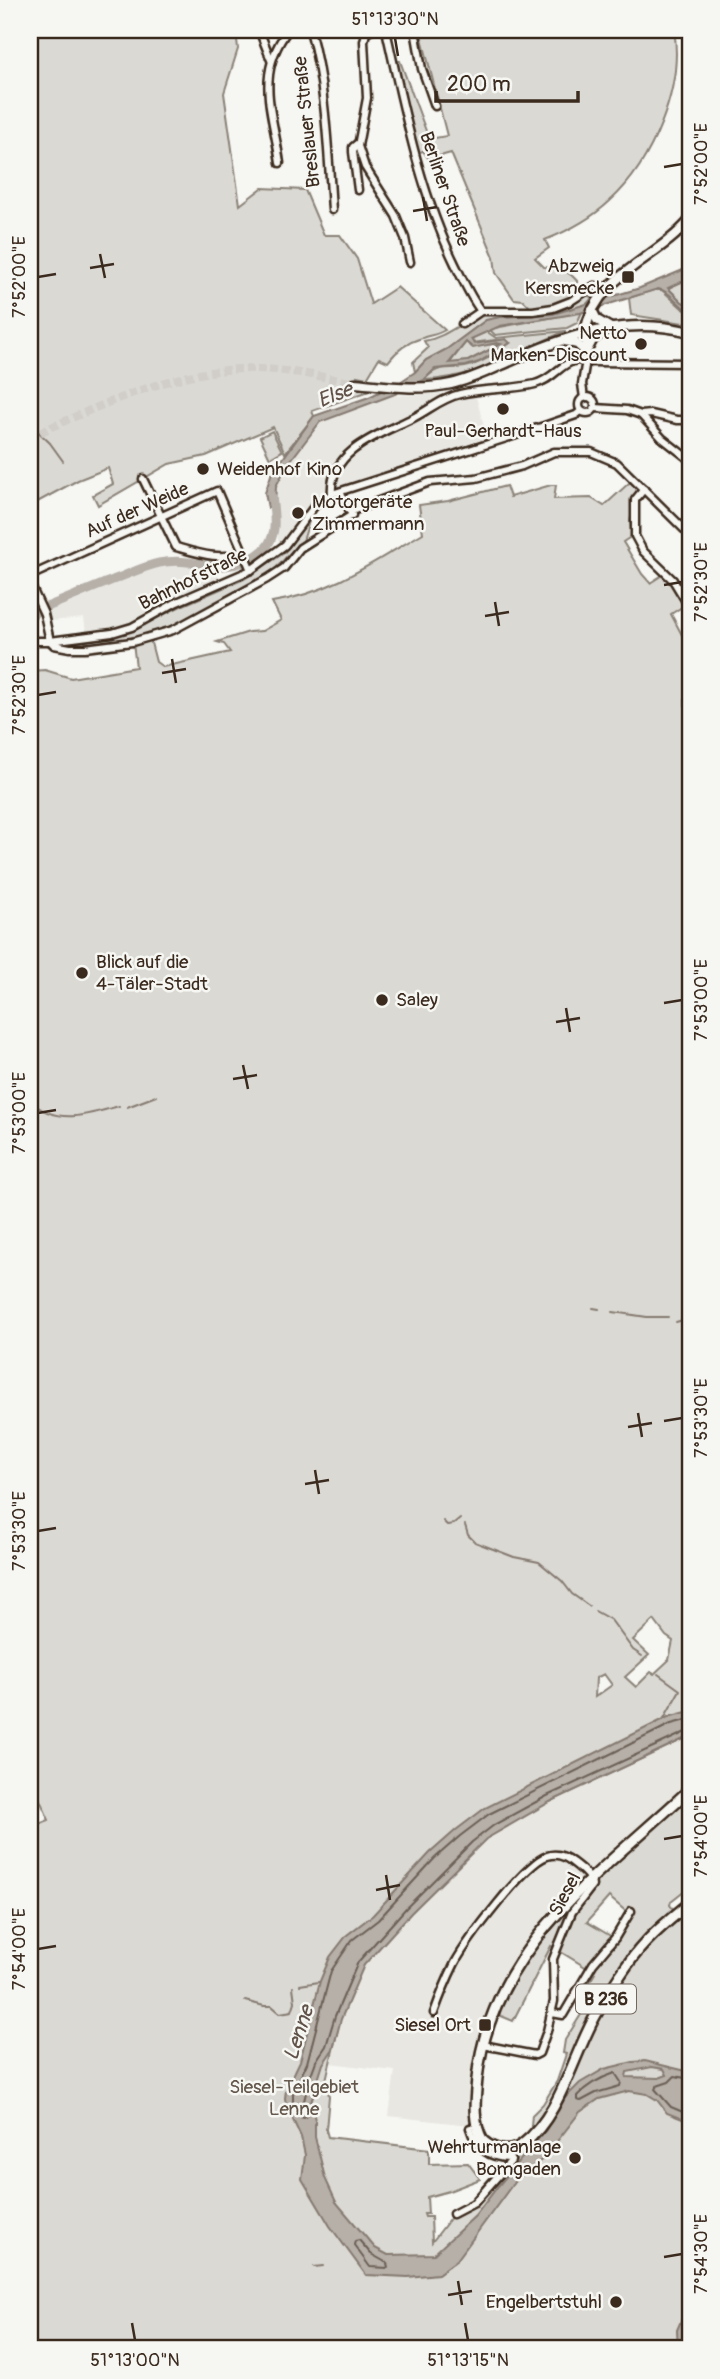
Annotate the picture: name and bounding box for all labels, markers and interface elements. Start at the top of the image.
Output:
text: 51°13'30"N [351,8,439,31]
street label: Breslauer Straße [288,55,326,189]
scale bar [436,60,578,104]
text: 200 m [447,71,511,98]
text: 7°52'00"E [690,123,713,205]
street label: Berliner Straße [414,128,476,250]
text: 7°52'00"E [8,236,31,318]
place label: Abzweig Kersmecke [525,254,615,300]
marker: Abzweig Kersmecke [620,269,636,285]
place label: Netto Marken-Discount [491,321,627,367]
marker: Netto Marken-Discount [633,336,649,352]
water label: Else [313,375,359,414]
marker: Paul-Gerhardt-Haus [495,401,511,417]
place label: Paul-Gerhardt-Haus [425,419,582,443]
place label: Weidenhof Kino [217,457,342,481]
marker: Weidenhof Kino [195,461,211,477]
street label: Auf der Weide [82,476,193,543]
place label: Motorgeräte Zimmermann [312,490,424,536]
marker: Motorgeräte Zimmermann [290,505,306,521]
street label: Bahnhofstraße [135,542,252,616]
text: 7°52'30"E [690,542,713,622]
text: 7°52'30"E [8,655,31,735]
place label: Blick auf die 4-Täler-Stadt [96,950,208,996]
text: 7°53'00"E [690,959,713,1041]
marker: Blick auf die 4-Täler-Stadt [74,965,90,981]
place label: Saley [396,988,438,1012]
marker: Saley [374,992,390,1008]
text: 7°53'00"E [8,1072,31,1154]
text: 7°53'30"E [690,1378,713,1458]
text: 7°53'30"E [8,1491,31,1571]
text: 7°54'00"E [690,1795,713,1877]
street label: Siesel [544,1868,586,1920]
text: 7°54'00"E [8,1908,31,1990]
road number: B 236 [576,1984,636,2013]
water label: Lenne [278,2000,321,2064]
place label: Siesel Ort [394,2013,471,2037]
marker: Siesel Ort [477,2017,493,2033]
park label: Siesel-Teilgebiet Lenne [229,2075,359,2121]
place label: Wehrturmanlage Bomgaden [428,2135,562,2181]
marker: Wehrturmanlage Bomgaden [567,2150,583,2166]
text: 7°54'30"E [690,2214,713,2294]
place label: Engelbertstuhl [486,2290,602,2314]
marker: Engelbertstuhl [608,2294,624,2310]
text: 51°13'00"N [90,2349,180,2372]
text: 51°13'15"N [427,2349,509,2372]

